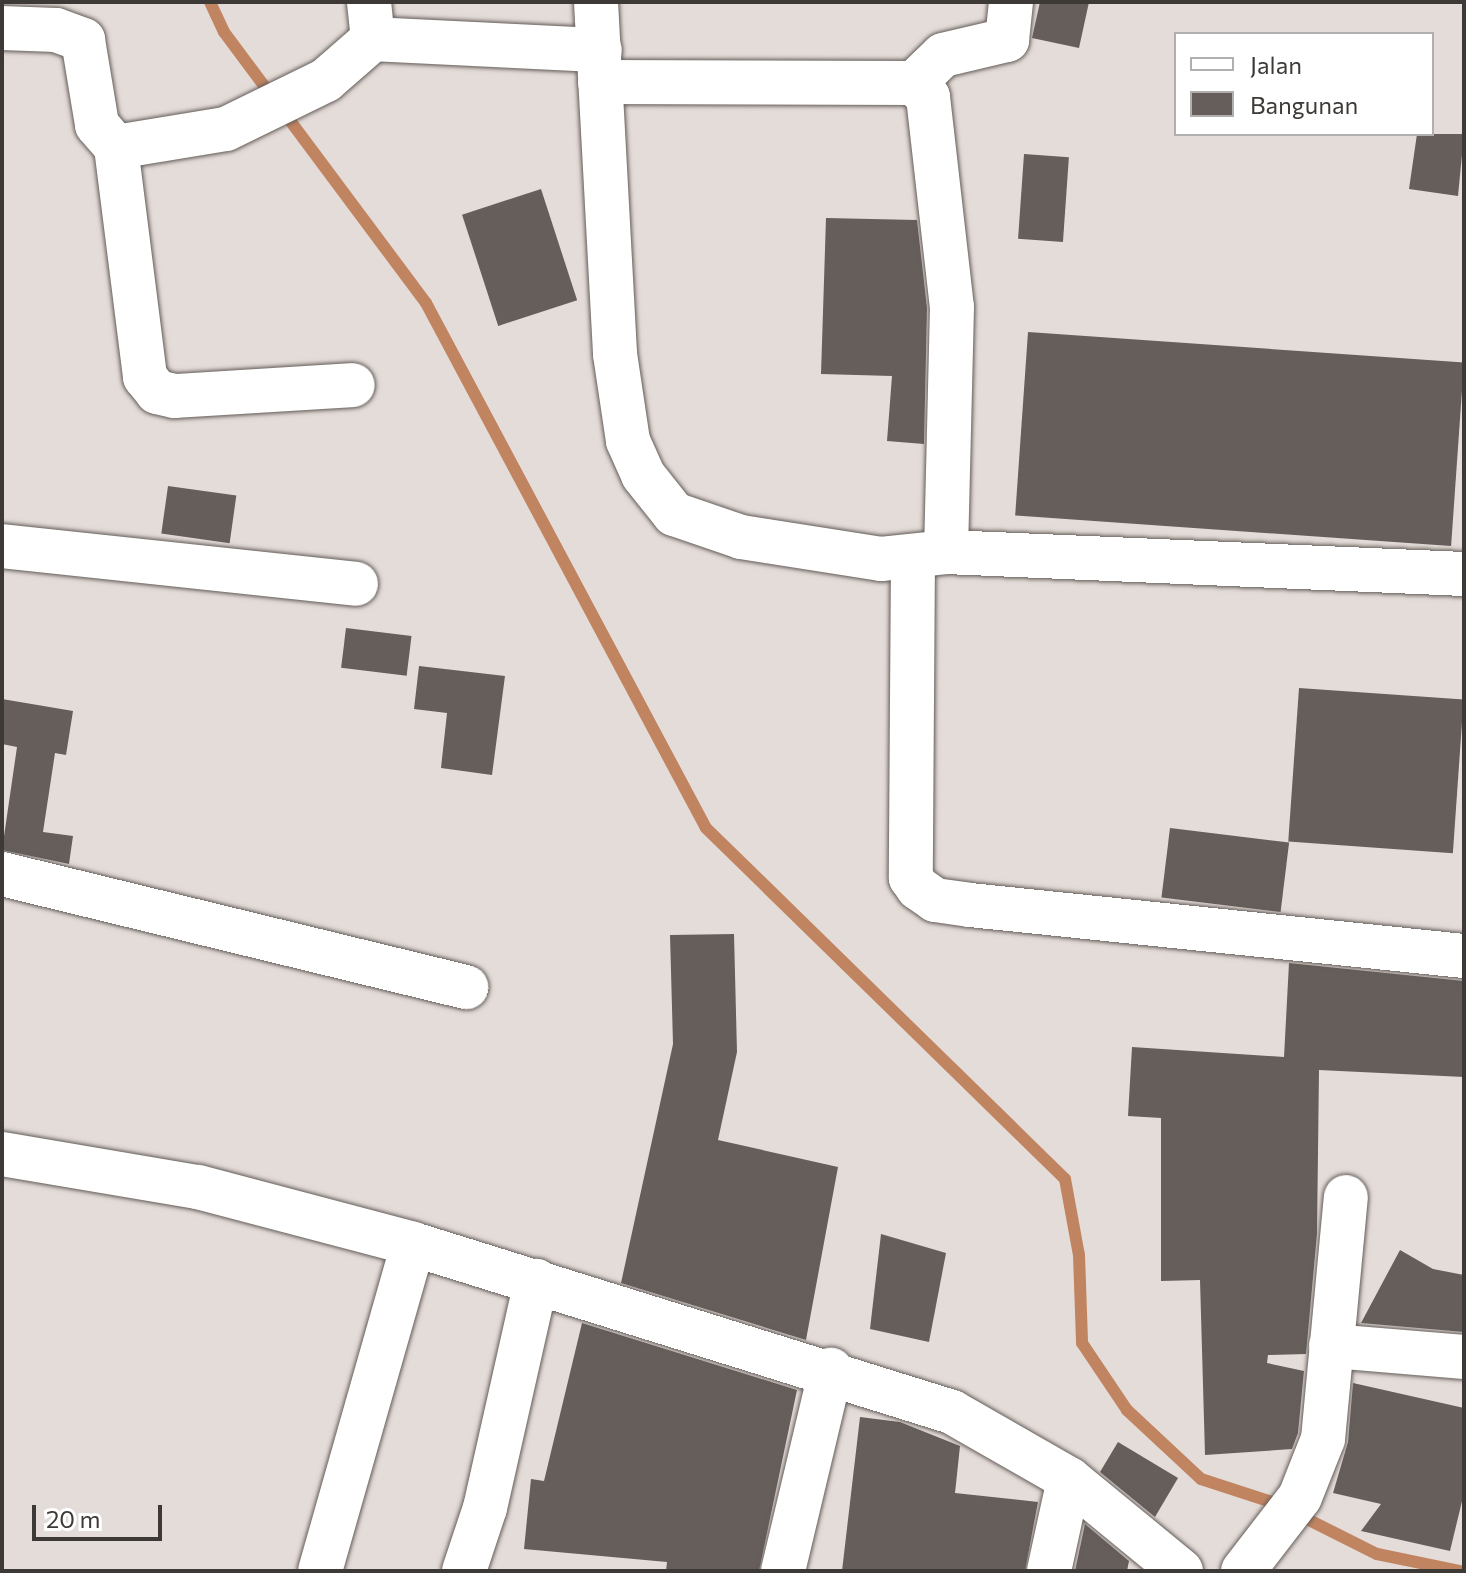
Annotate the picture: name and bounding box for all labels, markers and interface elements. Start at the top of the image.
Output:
legend [1174,32,1434,136]
text: Jalan [1250,50,1302,79]
text: Bangunan [1250,90,1358,119]
scale bar [36,1489,166,1539]
text: 20 m [46,1504,100,1533]

